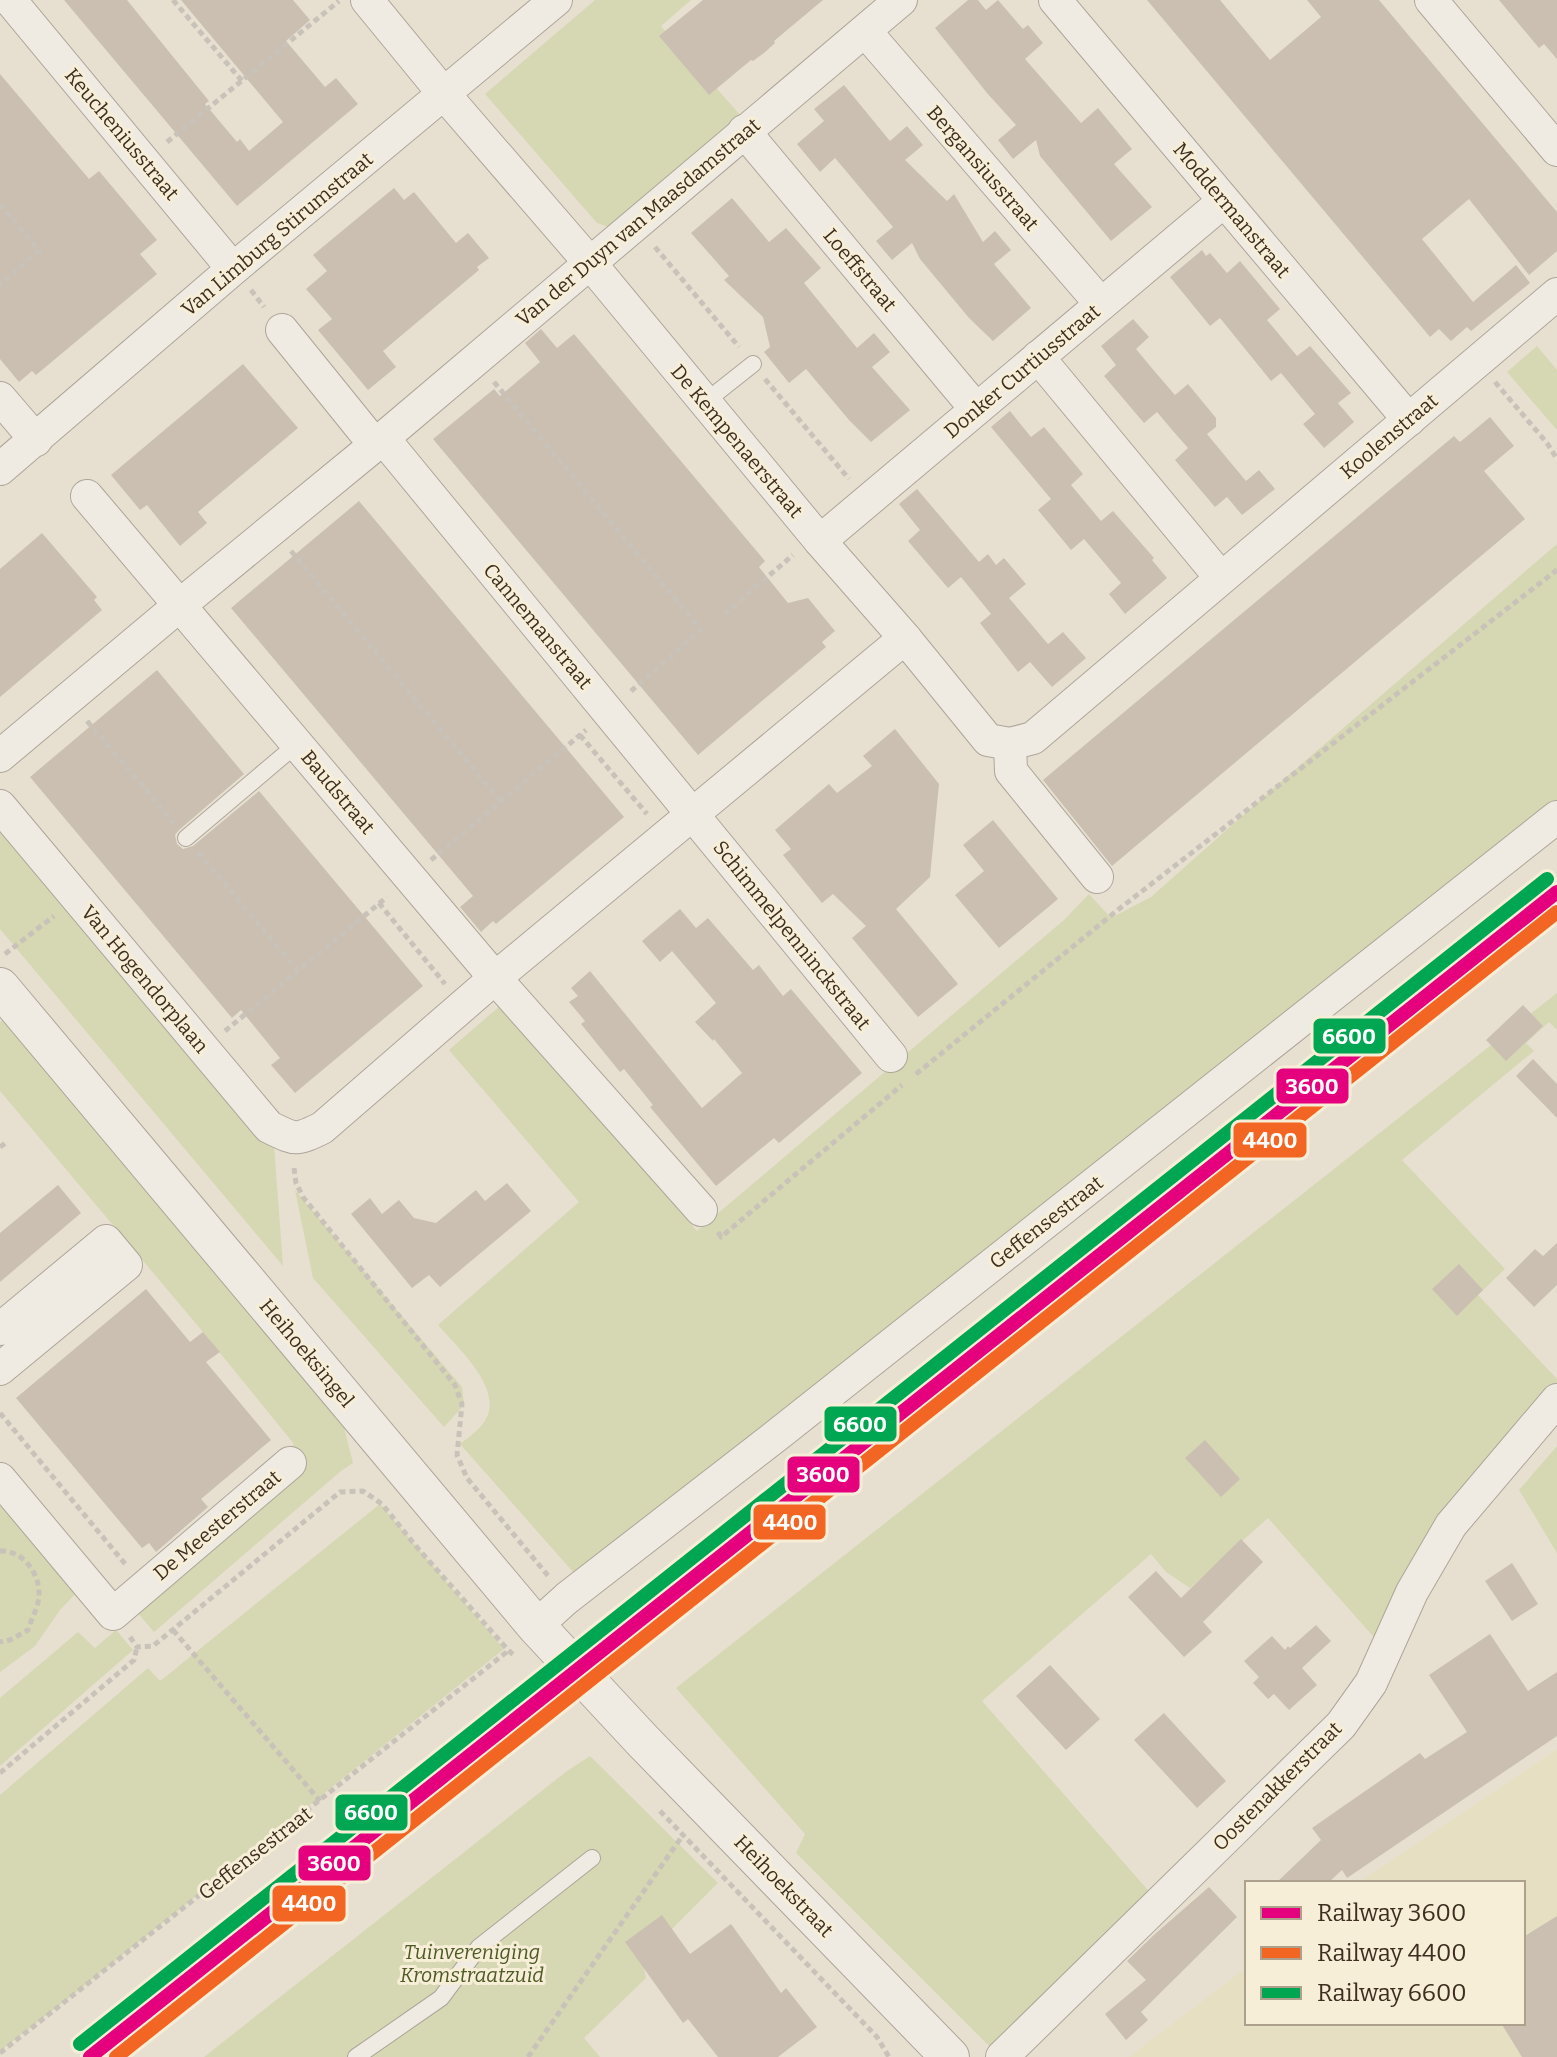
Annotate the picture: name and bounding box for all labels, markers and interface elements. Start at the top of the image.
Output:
street label: Keucheniusstraat [60,63,184,205]
street label: Bergansiusstraat [922,100,1044,236]
street label: Van der Duyn van Maasdamstraat [511,113,765,331]
street label: Moddermanstraat [1168,138,1296,282]
street label: Van Limburg Stirumstraat [176,147,378,321]
street label: Loeffstraat [818,224,902,316]
street label: Donker Curtiusstraat [939,299,1105,443]
street label: De Kempenaerstraat [666,360,808,522]
street label: Koolenstraat [1335,388,1443,484]
street label: Cannemanstraat [479,558,597,694]
street label: Baudstraat [296,745,380,839]
street label: Schimmelpenninckstraat [708,836,876,1034]
street label: Van Hogendorplaan [76,900,214,1058]
line badge: 6600 [1312,1017,1387,1055]
text: 6600 [1322,1023,1376,1050]
line badge: 3600 [1275,1067,1350,1105]
text: 3600 [1285,1073,1339,1100]
line badge: 4400 [1232,1121,1308,1159]
text: 4400 [1243,1127,1297,1154]
street label: Geffensestraat [985,1170,1107,1274]
street label: Heihoeksingel [255,1294,359,1412]
line badge: 6600 [823,1405,898,1443]
text: 6600 [833,1411,887,1438]
line badge: 3600 [786,1455,861,1494]
text: 3600 [796,1461,850,1488]
street label: De Meesterstraat [148,1465,286,1585]
line badge: 4400 [752,1503,827,1541]
text: 4400 [763,1509,817,1536]
street label: Oostenakkerstraat [1207,1716,1347,1856]
line badge: 6600 [334,1793,409,1832]
text: 6600 [344,1799,398,1826]
street label: Geffensestraat [194,1801,316,1905]
street label: Heihoekstraat [729,1830,839,1942]
line badge: 3600 [297,1844,372,1882]
text: 3600 [307,1850,361,1877]
legend [1245,1881,1525,2025]
line badge: 4400 [271,1884,347,1923]
text: 4400 [282,1890,336,1917]
text: Railway 3600 [1317,1899,1466,1927]
text: Railway 4400 [1317,1939,1467,1967]
park label: Tuinvereniging Kromstraatzuid [400,1940,544,1987]
text: Railway 6600 [1317,1979,1467,2007]

